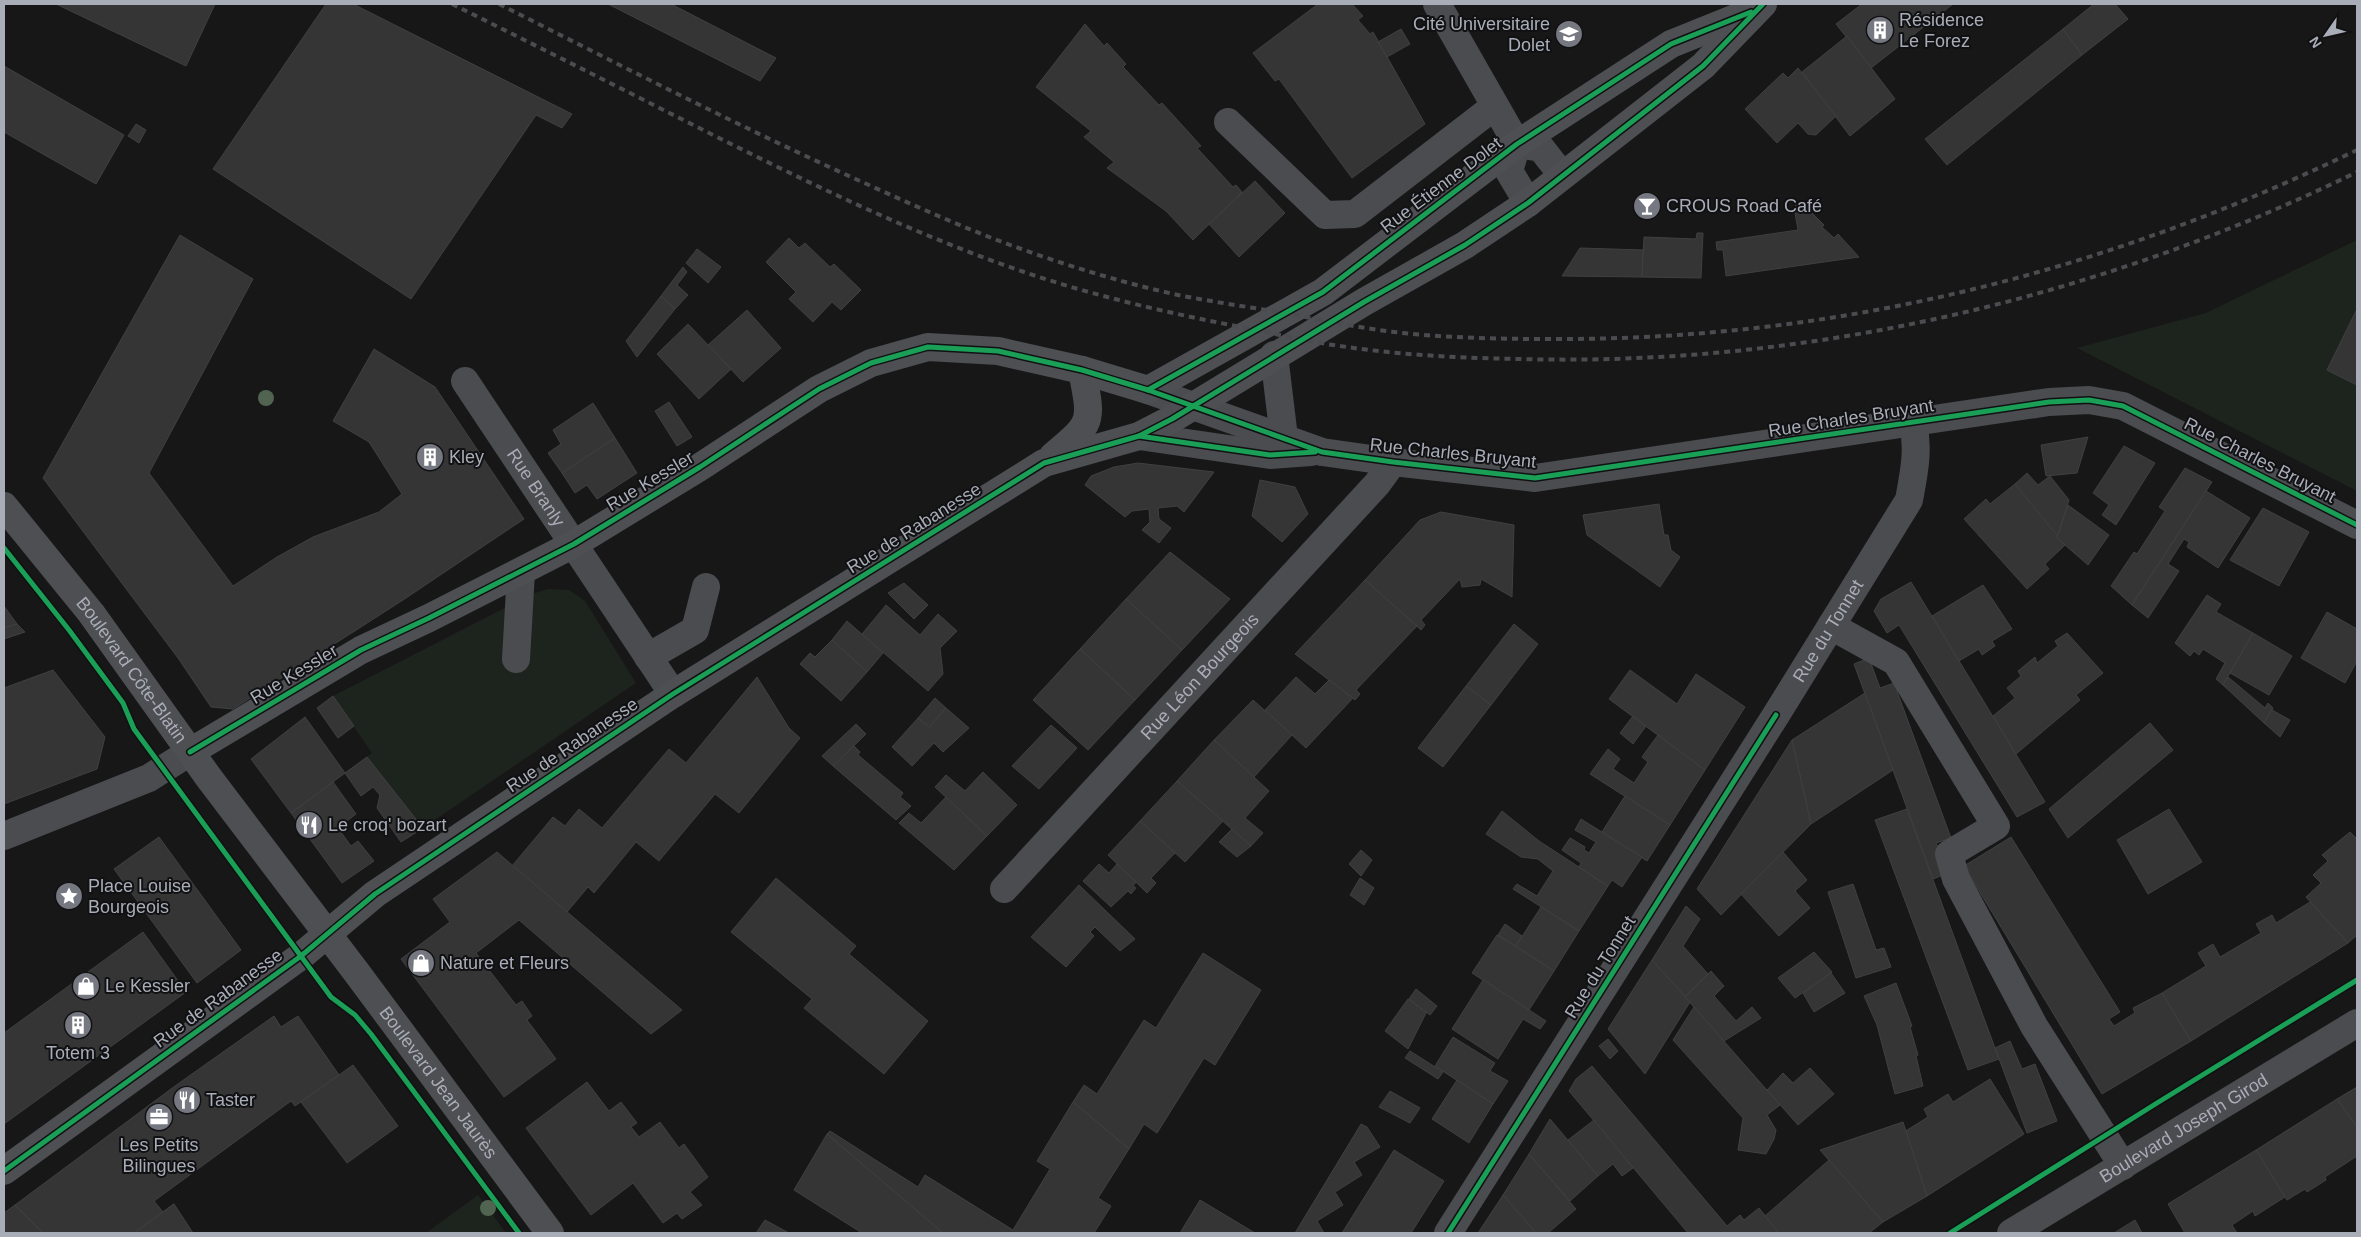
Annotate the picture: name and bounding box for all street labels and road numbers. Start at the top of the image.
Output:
street label: Rue Étienne Dolet [1377,133,1505,237]
street label: Rue Charles Bruyant [1767,395,1935,441]
street label: Rue Charles Bruyant [2181,413,2339,507]
street label: Rue Charles Bruyant [1369,434,1537,472]
street label: Rue Branly [503,445,569,530]
street label: Rue Kessler [603,447,697,515]
street label: Rue de Rabanesse [843,479,985,577]
street label: Rue du Tonnet [1789,576,1867,686]
street label: Boulevard Côte-Blatin [72,593,191,747]
street label: Rue Léon Bourgeois [1137,609,1263,744]
street label: Rue Kessler [247,640,341,708]
street label: Rue de Rabanesse [503,694,641,796]
street label: Rue du Tonnet [1561,912,1639,1022]
street label: Rue de Rabanesse [150,945,286,1051]
street label: Boulevard Jean Jaurès [375,1003,501,1162]
street label: Boulevard Joseph Girod [2096,1070,2271,1187]

